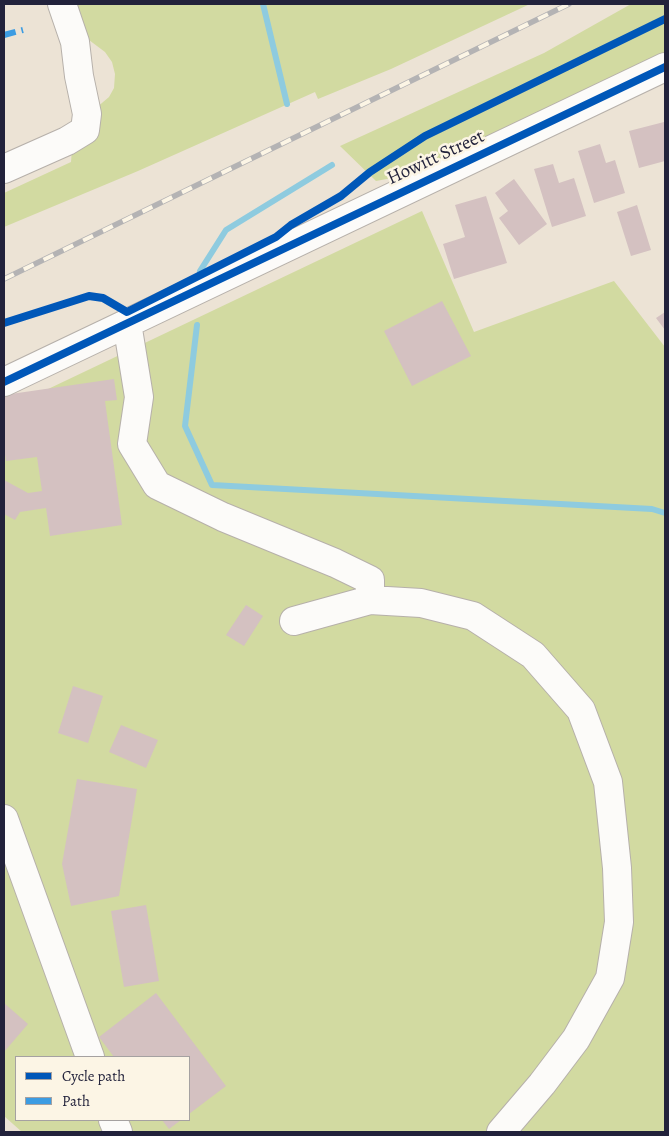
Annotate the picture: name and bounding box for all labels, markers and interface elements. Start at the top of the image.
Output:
street label: Howitt Street [384,126,488,190]
legend [15,1056,190,1121]
text: Cycle path [62,1066,125,1086]
text: Path [62,1091,90,1111]

